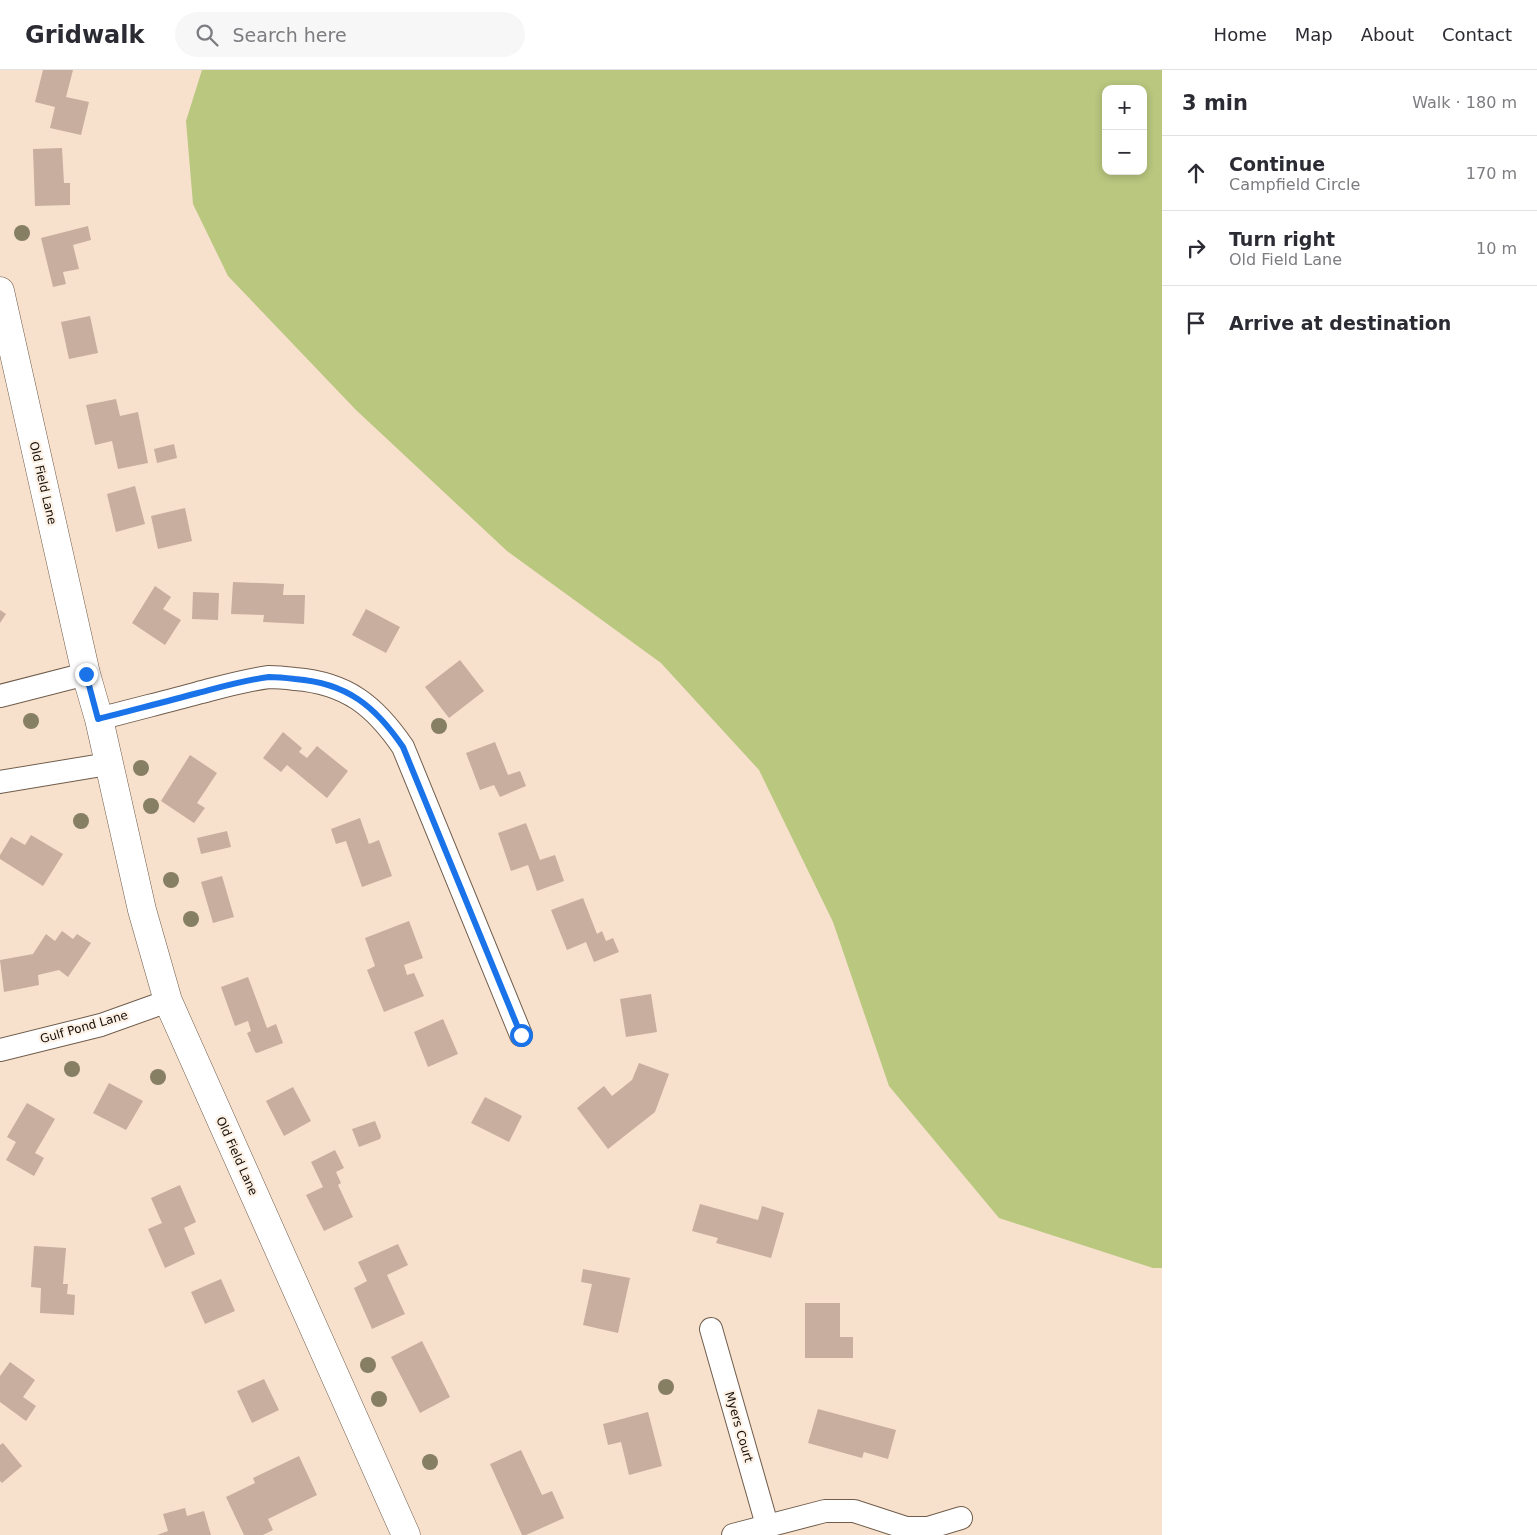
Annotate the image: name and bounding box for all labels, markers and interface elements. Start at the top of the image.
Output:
search box [175,12,525,57]
text: Gridwalk [25,21,145,49]
icon: search [193,21,221,49]
text: Search here [233,24,347,46]
text: Home [1214,24,1267,45]
text: Map [1295,24,1333,45]
text: About [1361,24,1414,45]
text: Contact [1442,24,1512,45]
map controls [1102,85,1147,175]
button: + [1102,85,1147,130]
text: 3 min [1182,91,1248,115]
text: Walk · 180 m [1412,93,1517,112]
button: − [1102,130,1147,175]
text: Continue [1229,153,1325,175]
icon: ahead [1182,159,1210,187]
text: 170 m [1466,164,1517,183]
text: Campfield Circle [1229,175,1360,194]
text: Turn right [1229,228,1335,250]
icon: right [1182,234,1210,262]
text: 10 m [1476,239,1517,258]
text: Old Field Lane [1229,250,1342,269]
icon: arrive [1182,309,1210,337]
text: Arrive at destination [1229,312,1451,334]
street label: Old Field Lane [27,440,59,526]
route end [75,663,98,686]
street label: Gulf Pond Lane [39,1008,129,1046]
route start [510,1024,533,1047]
street label: Old Field Lane [213,1114,261,1198]
street label: Myers Court [722,1390,756,1464]

